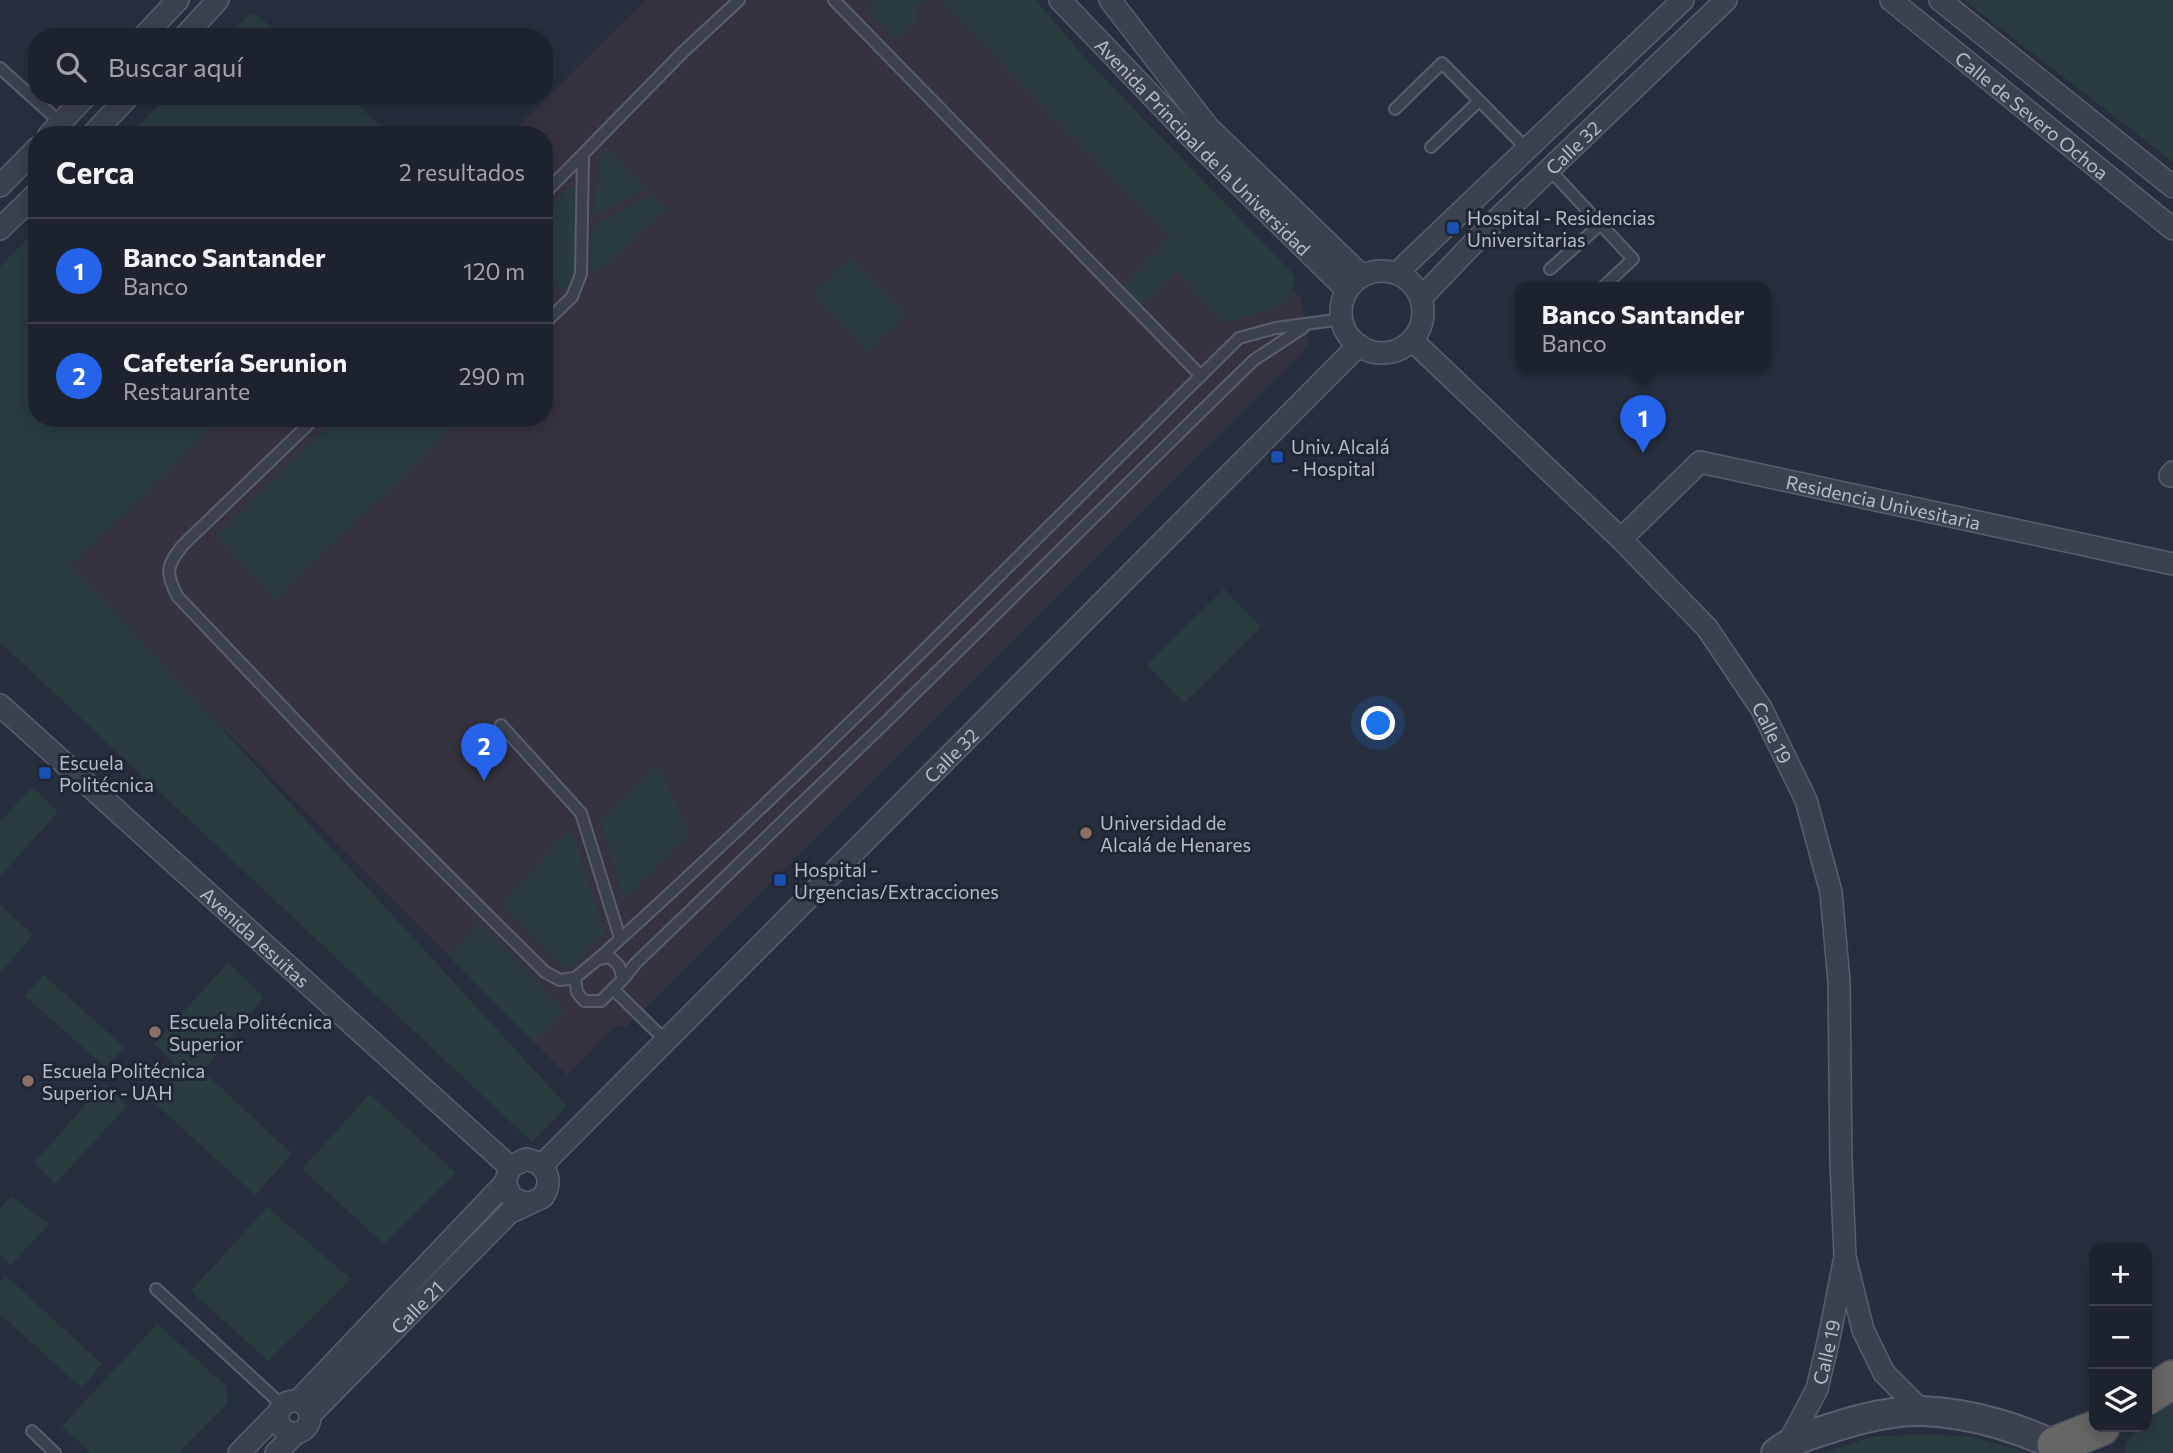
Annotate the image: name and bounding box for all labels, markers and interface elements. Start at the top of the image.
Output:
search box [28,28,553,105]
street label: Avenida Principal de la Universidad [1091,33,1316,260]
street label: Calle de Severo Ochoa [1951,46,2114,184]
icon: search [52,48,90,86]
text: Buscar aquí [108,51,243,82]
street label: Calle 32 [1540,115,1605,179]
text: Cerca [56,153,135,190]
text: 2 resultados [399,158,525,186]
place label: Hospital - Residencias Universitarias [1467,206,1655,251]
marker: Hospital - Residencias Universitarias [1445,220,1461,236]
text: Banco Santander [123,241,326,272]
text: 1 [74,257,84,285]
text: 120 m [463,257,525,285]
text: Banco [123,272,188,300]
popup [1515,282,1771,373]
text: Banco Santander [1542,298,1744,329]
text: Banco [1542,329,1607,357]
text: Cafetería Serunion [123,346,347,377]
text: 2 [72,362,86,390]
text: 290 m [459,362,525,390]
text: Restaurante [123,377,250,405]
pin: 1 [1620,395,1666,453]
place label: Univ. Alcalá - Hospital [1291,435,1390,480]
marker: Univ. Alcalá - Hospital [1269,449,1285,465]
street label: Residencia Univesitaria [1784,469,1983,534]
street label: Calle 19 [1748,698,1798,767]
your location [1361,706,1395,740]
pin: 2 [461,723,507,781]
street label: Calle 32 [919,723,983,787]
place label: Escuela Politécnica [59,751,154,796]
marker: Escuela Politécnica [37,765,53,781]
place label: Universidad de Alcalá de Henares [1100,811,1251,856]
marker: Universidad de Alcalá de Henares [1078,825,1094,841]
place label: Hospital - Urgencias/Extracciones [794,858,999,903]
marker: Hospital - Urgencias/Extracciones [772,872,788,888]
street label: Avenida Jesuitas [197,882,315,992]
place label: Escuela Politécnica Superior [169,1010,332,1055]
marker: Escuela Politécnica Superior [147,1024,163,1040]
place label: Escuela Politécnica Superior - UAH [42,1059,205,1104]
marker: Escuela Politécnica Superior - UAH [20,1073,36,1089]
map controls [2089,1243,2152,1432]
button: + [2089,1243,2152,1306]
street label: Calle 21 [386,1276,448,1338]
button: − [2089,1306,2152,1369]
street label: Calle 19 [1807,1317,1844,1387]
button: layers [2089,1369,2152,1432]

